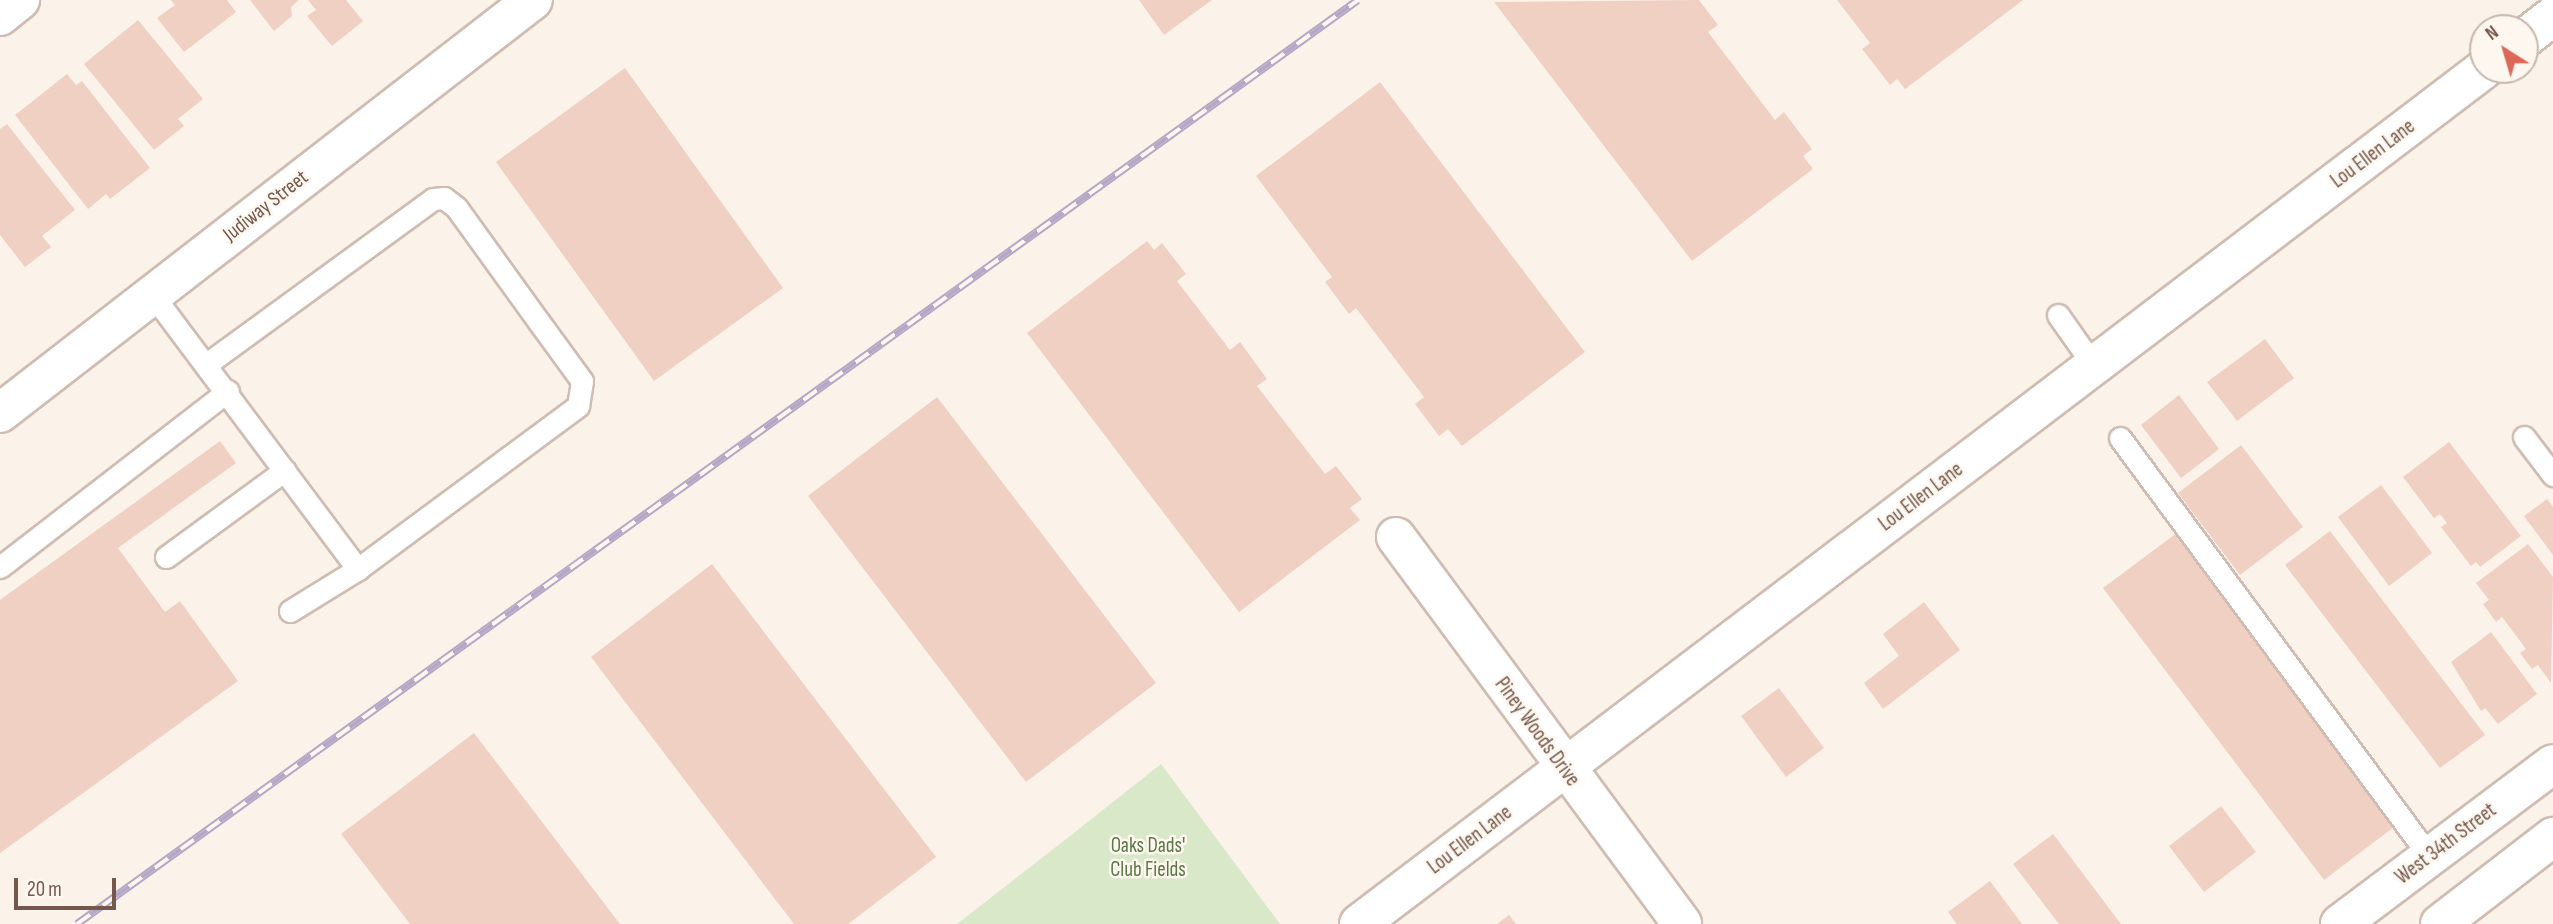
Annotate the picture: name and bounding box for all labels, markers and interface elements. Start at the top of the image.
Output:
north arrow [2469,14,2539,84]
text: N [2481,21,2503,46]
street label: Lou Ellen Lane [2326,114,2420,194]
street label: Judiway Street [218,165,314,247]
street label: Lou Ellen Lane [1874,457,1968,537]
street label: Piney Woods Drive [1489,673,1585,791]
street label: West 34th Street [2391,798,2501,890]
street label: Lou Ellen Lane [1423,800,1517,880]
park label: Oaks Dads' Club Fields [1110,833,1186,883]
scale bar [18,864,119,908]
text: 20 m [27,877,62,902]

